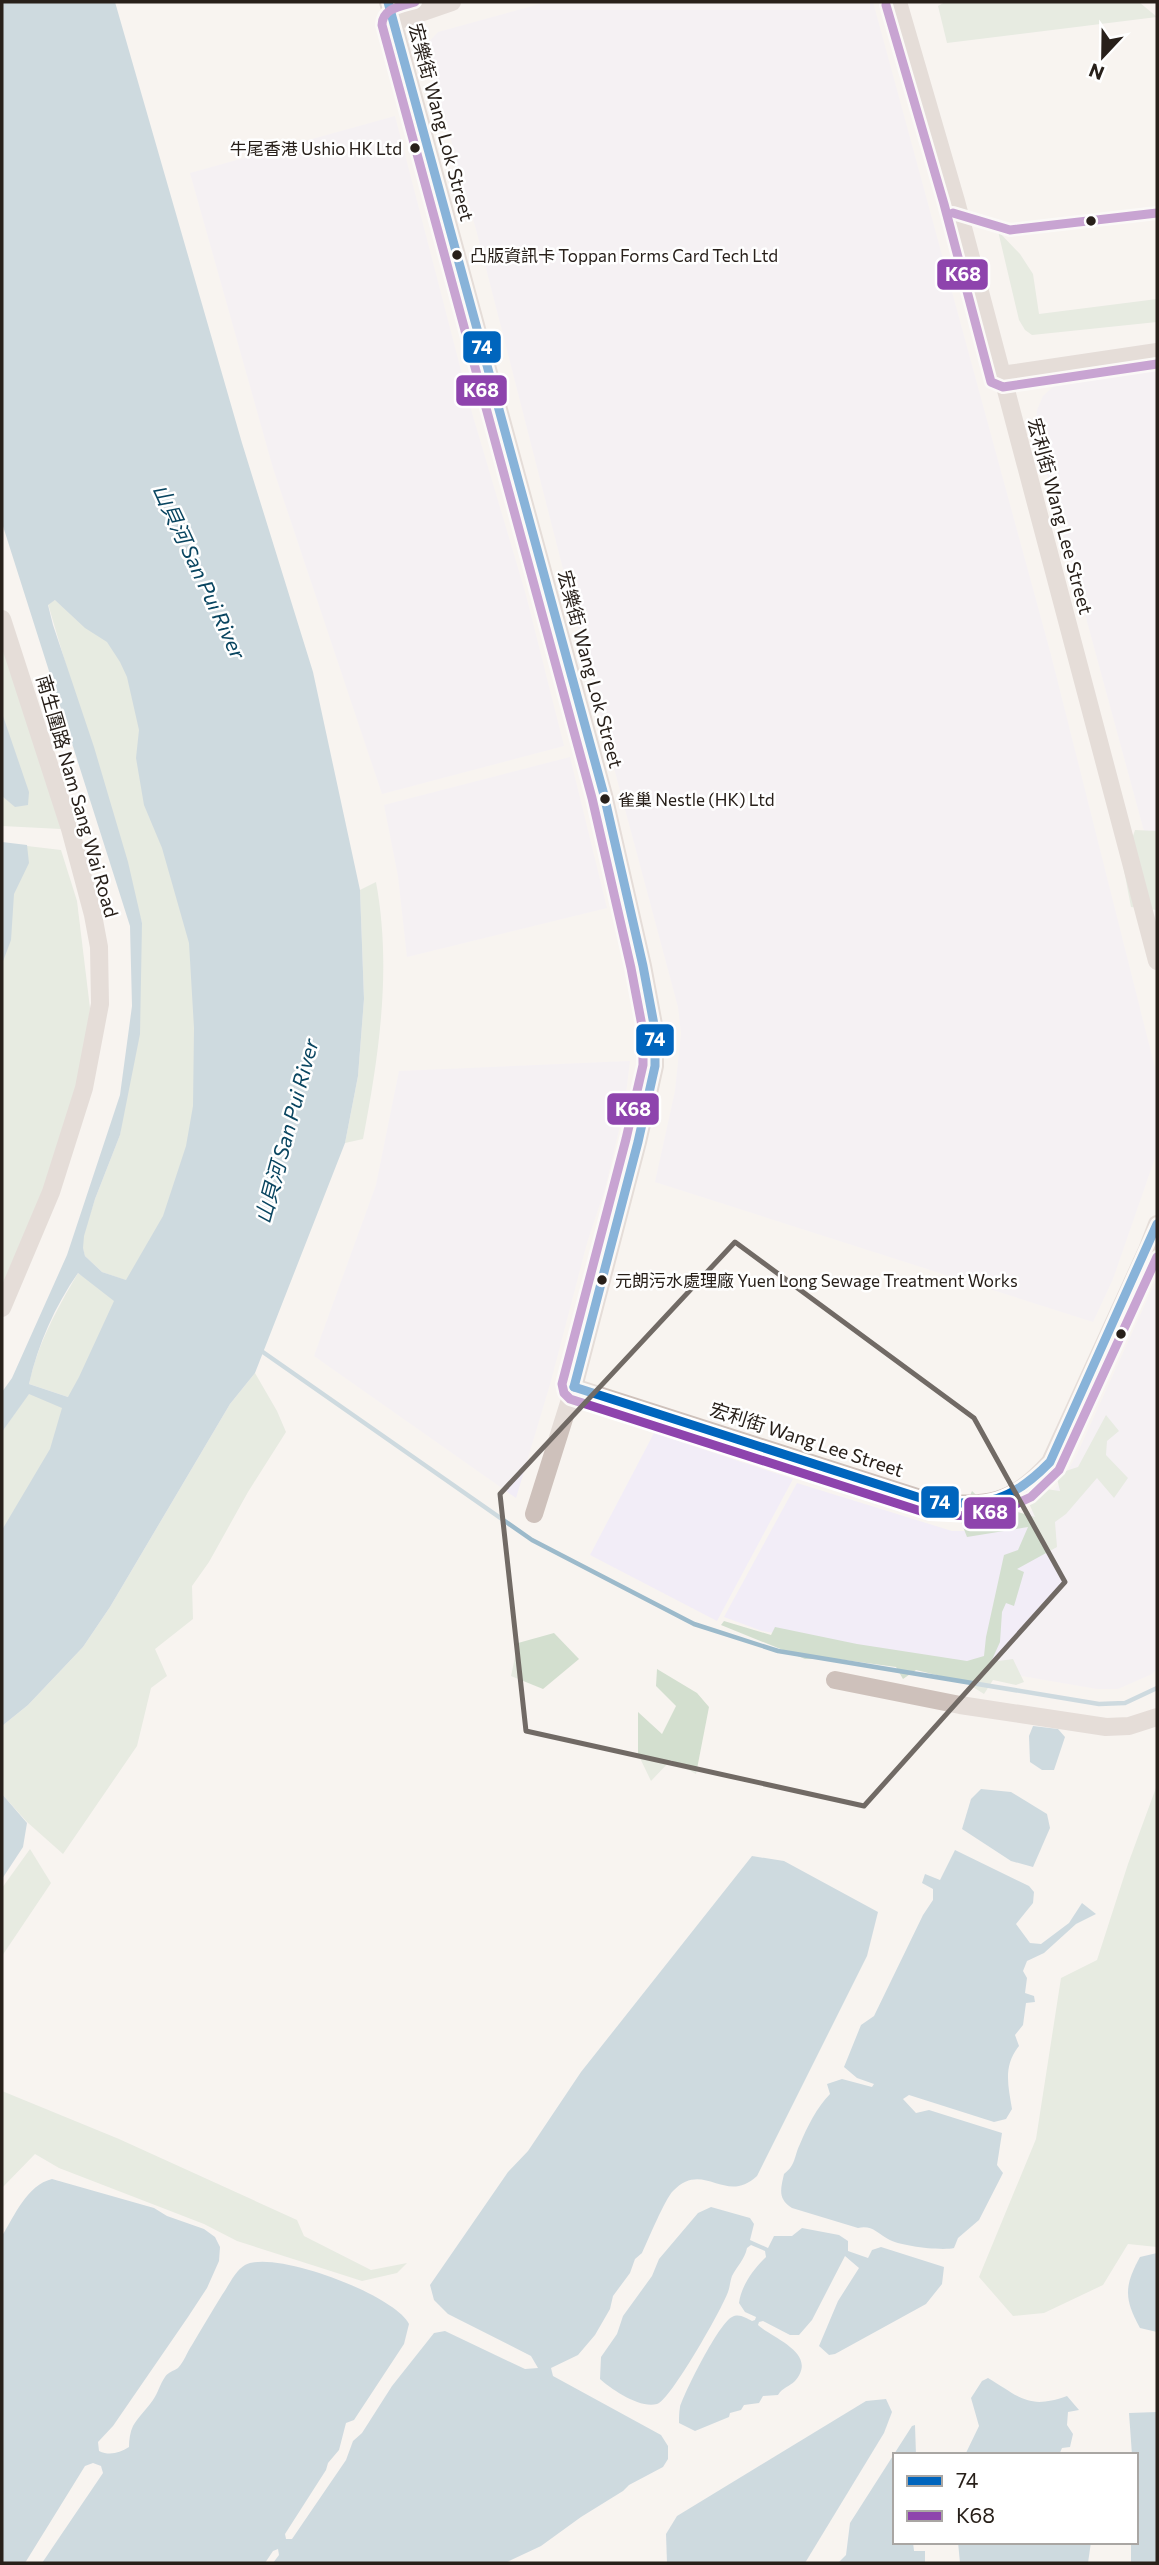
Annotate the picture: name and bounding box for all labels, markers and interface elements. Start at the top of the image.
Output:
street label: 宏樂街 Wang Lok Street [405,21,480,224]
north arrow [1068,21,1138,91]
text: N [1086,59,1107,86]
place label: 牛尾香港 Ushio HK Ltd [230,138,402,159]
marker: 牛尾香港 Ushio HK Ltd [408,141,422,155]
unlabelled marker [1084,214,1098,228]
place label: 凸版資訊卡 Toppan Forms Card Tech Ltd [470,245,778,266]
marker: 凸版資訊卡 Toppan Forms Card Tech Ltd [450,248,464,262]
line badge: K68 [936,258,989,291]
text: K68 [945,262,981,285]
line badge: 74 [462,330,502,364]
text: 74 [472,335,493,358]
line badge: K68 [455,374,508,407]
text: K68 [463,378,499,401]
street label: 宏利街 Wang Lee Street [1024,415,1098,617]
water label: 山貝河 San Pui River [148,480,252,663]
street label: 宏樂街 Wang Lok Street [554,568,629,771]
street label: 南生圍路 Nam Sang Wai Road [32,672,124,920]
place label: 雀巢 Nestle (HK) Ltd [618,789,775,810]
marker: 雀巢 Nestle (HK) Ltd [598,792,612,806]
line badge: 74 [635,1023,675,1057]
text: 74 [645,1027,666,1050]
water label: 山貝河 San Pui River [249,1035,323,1226]
line badge: K68 [606,1092,660,1126]
text: K68 [615,1097,651,1120]
place label: 元朗污水處理廠 Yuen Long Sewage Treatment Works [615,1270,1018,1291]
marker: 元朗污水處理廠 Yuen Long Sewage Treatment Works [595,1273,609,1287]
unlabelled marker [1114,1327,1128,1341]
street label: 宏利街 Wang Lee Street [707,1397,907,1481]
line badge: 74 [920,1485,960,1519]
text: 74 [930,1490,951,1513]
line badge: K68 [963,1496,1017,1530]
text: K68 [972,1500,1008,1523]
legend [893,2453,1138,2544]
text: 74 [956,2467,979,2492]
text: K68 [956,2502,995,2527]

